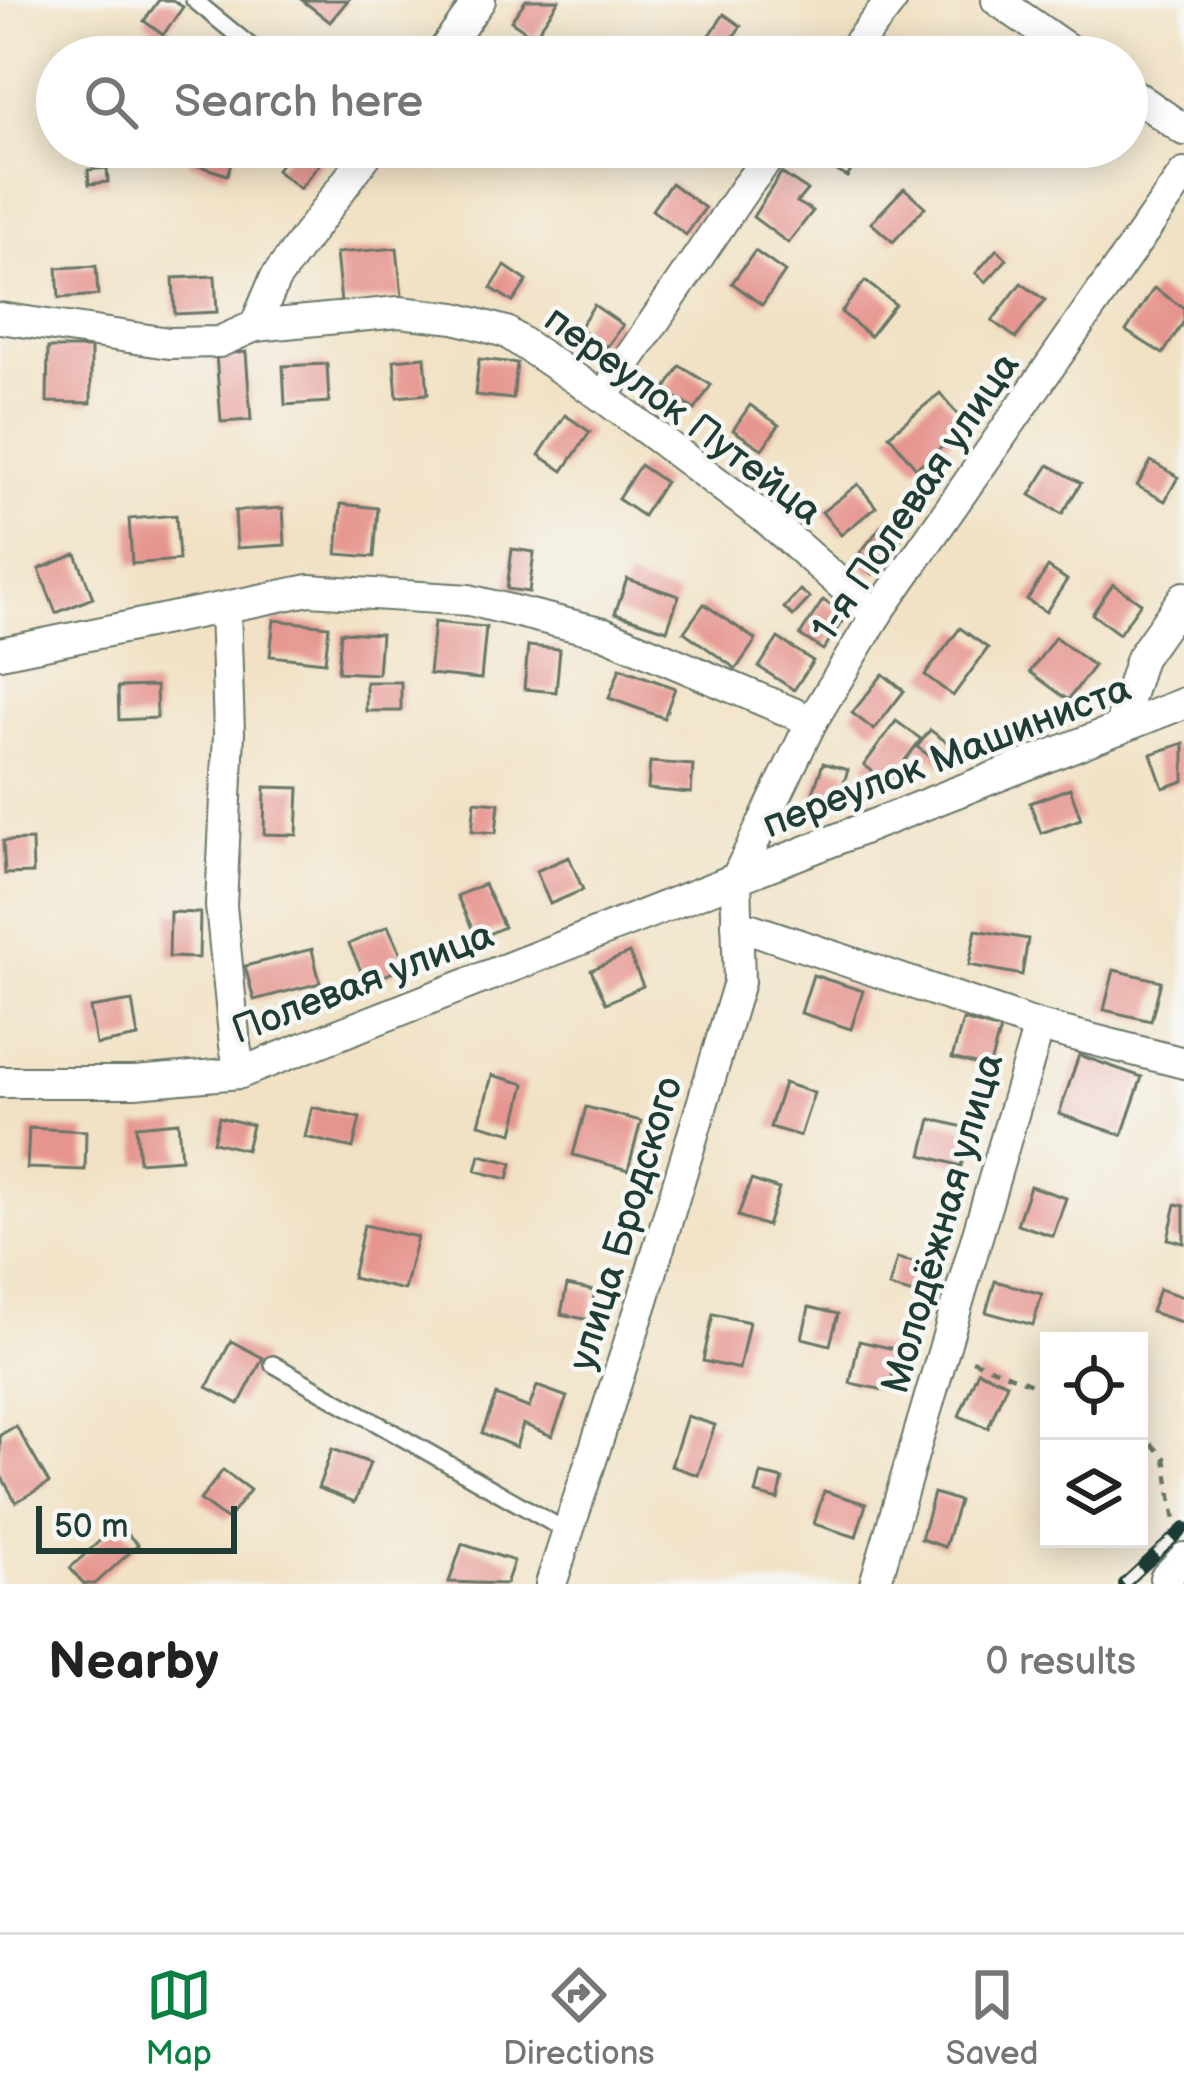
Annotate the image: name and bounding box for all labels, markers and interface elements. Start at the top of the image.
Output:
search box [36,36,1148,168]
icon: search [78,69,144,135]
text: Search here [174,75,423,130]
street label: переулок Путейца [535,296,830,536]
street label: 1-я Полевая улица [802,344,1030,651]
street label: переулок Машиниста [756,665,1138,849]
street label: Полевая улица [225,912,500,1055]
street label: Молодёжная улица [872,1048,1014,1399]
street label: улица Бродского [559,1071,693,1376]
map controls [1040,1332,1148,1548]
button: locate [1040,1332,1148,1440]
button: layers [1040,1440,1148,1548]
scale bar [36,1500,237,1553]
text: 50 m [54,1507,129,1547]
text: Nearby [48,1632,219,1693]
text: 0 results [985,1639,1136,1686]
tab: Map [146,1962,212,2074]
tab: Directions [503,1962,655,2074]
tab: Saved [946,1962,1038,2074]

